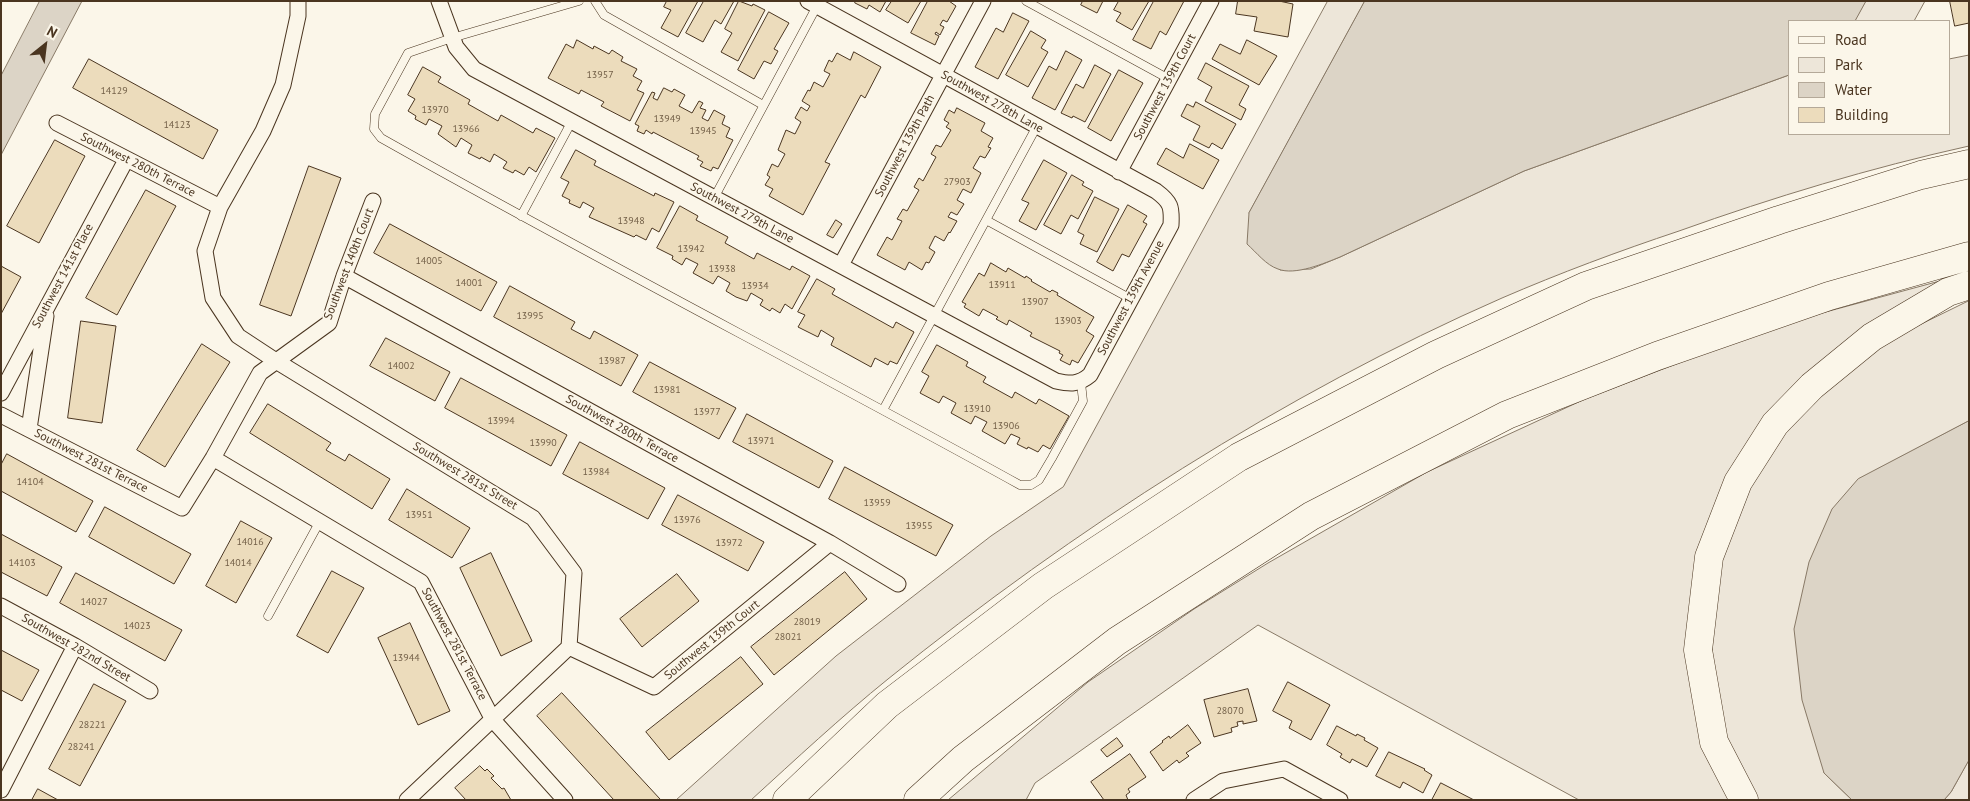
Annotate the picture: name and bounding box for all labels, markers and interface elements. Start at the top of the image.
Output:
north arrow [20,20,70,70]
legend [1788,20,1950,135]
text: N [44,22,61,42]
text: Road [1835,30,1867,49]
street label: Southwest 139th Court [1131,31,1199,143]
text: Park [1835,55,1863,74]
street label: Southwest 278th Lane [938,68,1046,136]
house number: 13957 [586,69,614,81]
text: Water [1835,80,1872,99]
house number: 14129 [100,85,128,97]
street label: Southwest 139th Path [872,93,938,199]
house number: 13970 [421,104,449,116]
text: Building [1835,105,1889,124]
house number: 13949 [653,113,681,125]
house number: 14123 [163,119,191,131]
house number: 13966 [452,123,480,135]
house number: 13945 [689,125,717,137]
street label: Southwest 280th Terrace [78,130,198,200]
house number: 27903 [943,176,971,188]
street label: Southwest 279th Lane [688,180,796,246]
street label: Southwest 140th Court [321,206,377,322]
house number: 13948 [617,215,645,227]
street label: Southwest 141st Place [29,221,97,331]
street label: Southwest 139th Avenue [1095,238,1167,358]
house number: 13942 [677,243,705,255]
house number: 14005 [415,255,443,267]
house number: 13938 [708,263,736,275]
house number: 14001 [455,277,483,289]
house number: 13911 [988,279,1016,291]
house number: 13934 [741,280,769,292]
house number: 13907 [1021,296,1049,308]
house number: 13995 [516,310,544,322]
house number: 13903 [1054,315,1082,327]
house number: 13987 [598,355,626,367]
house number: 14002 [387,360,415,372]
house number: 13981 [653,384,681,396]
street label: Southwest 280th Terrace [563,392,681,466]
house number: 13910 [963,403,991,415]
house number: 13977 [693,406,721,418]
house number: 13994 [487,415,515,427]
house number: 13906 [992,420,1020,432]
street label: Southwest 281st Terrace [32,426,150,496]
house number: 13971 [747,435,775,447]
house number: 13990 [529,437,557,449]
street label: Southwest 281st Street [410,439,520,513]
house number: 13984 [582,466,610,478]
house number: 14104 [16,476,44,488]
house number: 13959 [863,497,891,509]
house number: 13951 [405,509,433,521]
house number: 13976 [673,514,701,526]
house number: 13955 [905,520,933,532]
house number: 14016 [236,536,264,548]
house number: 13972 [715,537,743,549]
house number: 14103 [8,557,36,569]
house number: 14014 [224,557,252,569]
street label: Southwest 281st Terrace [418,585,490,703]
house number: 14027 [80,596,108,608]
street label: Southwest 139th Court [661,597,763,683]
street label: Southwest 282nd Street [19,611,133,685]
house number: 28019 [793,616,821,628]
house number: 14023 [123,620,151,632]
house number: 28021 [774,631,802,643]
house number: 13944 [392,652,420,664]
house number: 28070 [1216,705,1244,717]
house number: 28221 [78,719,106,731]
house number: 28241 [67,741,95,753]

